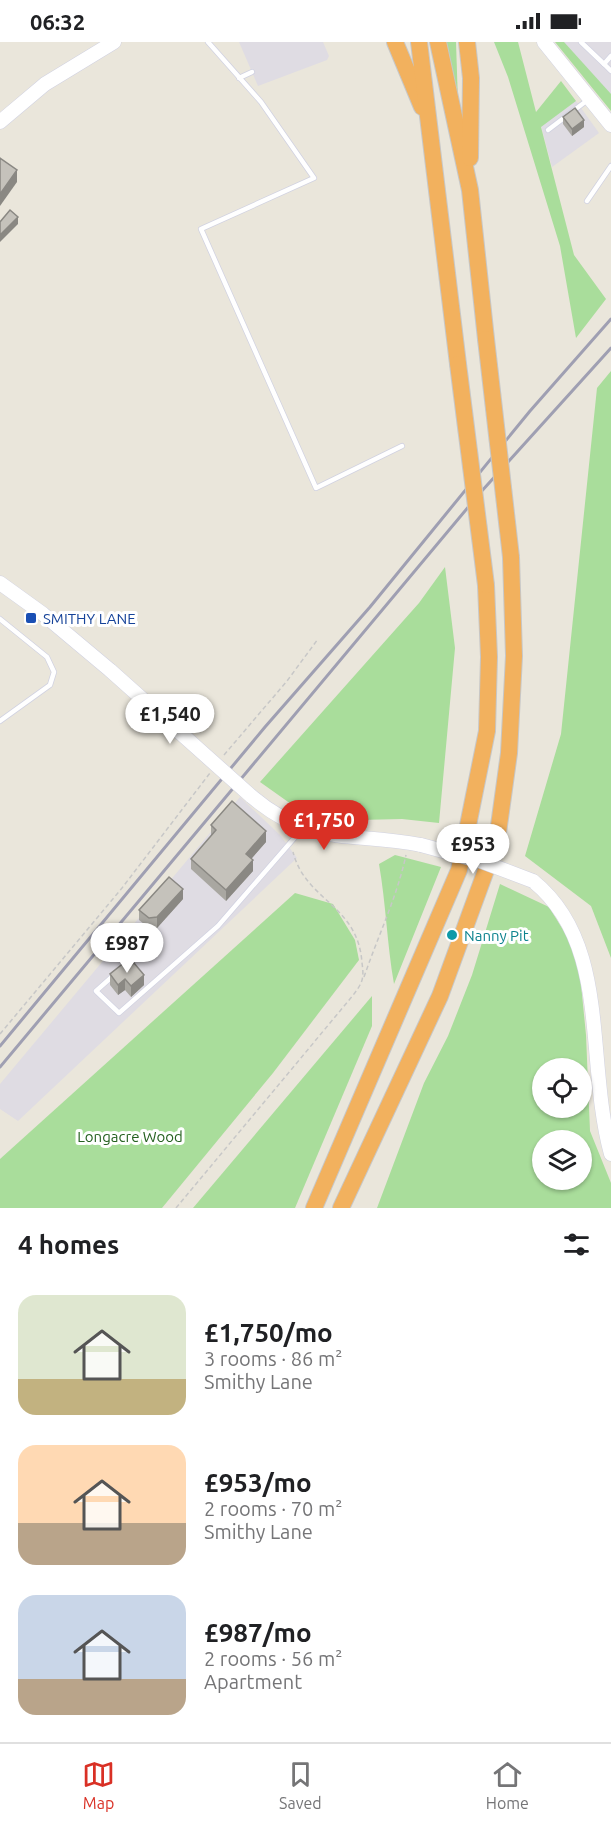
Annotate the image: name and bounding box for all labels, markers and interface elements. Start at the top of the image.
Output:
text: 06:32 [30,9,85,34]
place label: SMITHY LANE [43,610,136,627]
marker: SMITHY LANE [24,611,38,625]
pin: £1,540 [121,694,219,745]
text: £1,540 [139,702,201,725]
pin: £1,750 [275,800,373,851]
text: £1,750 [293,808,355,831]
pin: £953 [437,824,509,875]
text: £953 [450,832,496,855]
pin: £987 [91,923,163,974]
place label: Nanny Pit [464,927,529,944]
marker: Nanny Pit [445,928,459,942]
text: £987 [104,931,150,954]
map controls [532,1058,592,1190]
button: locate [532,1058,592,1118]
park label: Longacre Wood [77,1128,183,1145]
button: layers [532,1130,592,1190]
icon: filters [560,1228,593,1261]
text: 4 homes [18,1230,119,1259]
text: £1,750/mo [204,1318,333,1347]
icon: home [66,1319,138,1391]
text: 3 rooms · 86 m² [204,1347,342,1370]
text: Smithy Lane [204,1370,313,1393]
text: £953/mo [204,1468,312,1497]
icon: home [66,1469,138,1541]
text: 2 rooms · 70 m² [204,1497,342,1520]
text: Smithy Lane [204,1520,313,1543]
text: £987/mo [204,1618,312,1647]
icon: home [66,1619,138,1691]
text: 2 rooms · 56 m² [204,1647,342,1670]
text: Apartment [204,1670,302,1693]
tab: Map [82,1758,115,1812]
tab: Saved [279,1758,322,1812]
tab: Home [486,1758,529,1812]

